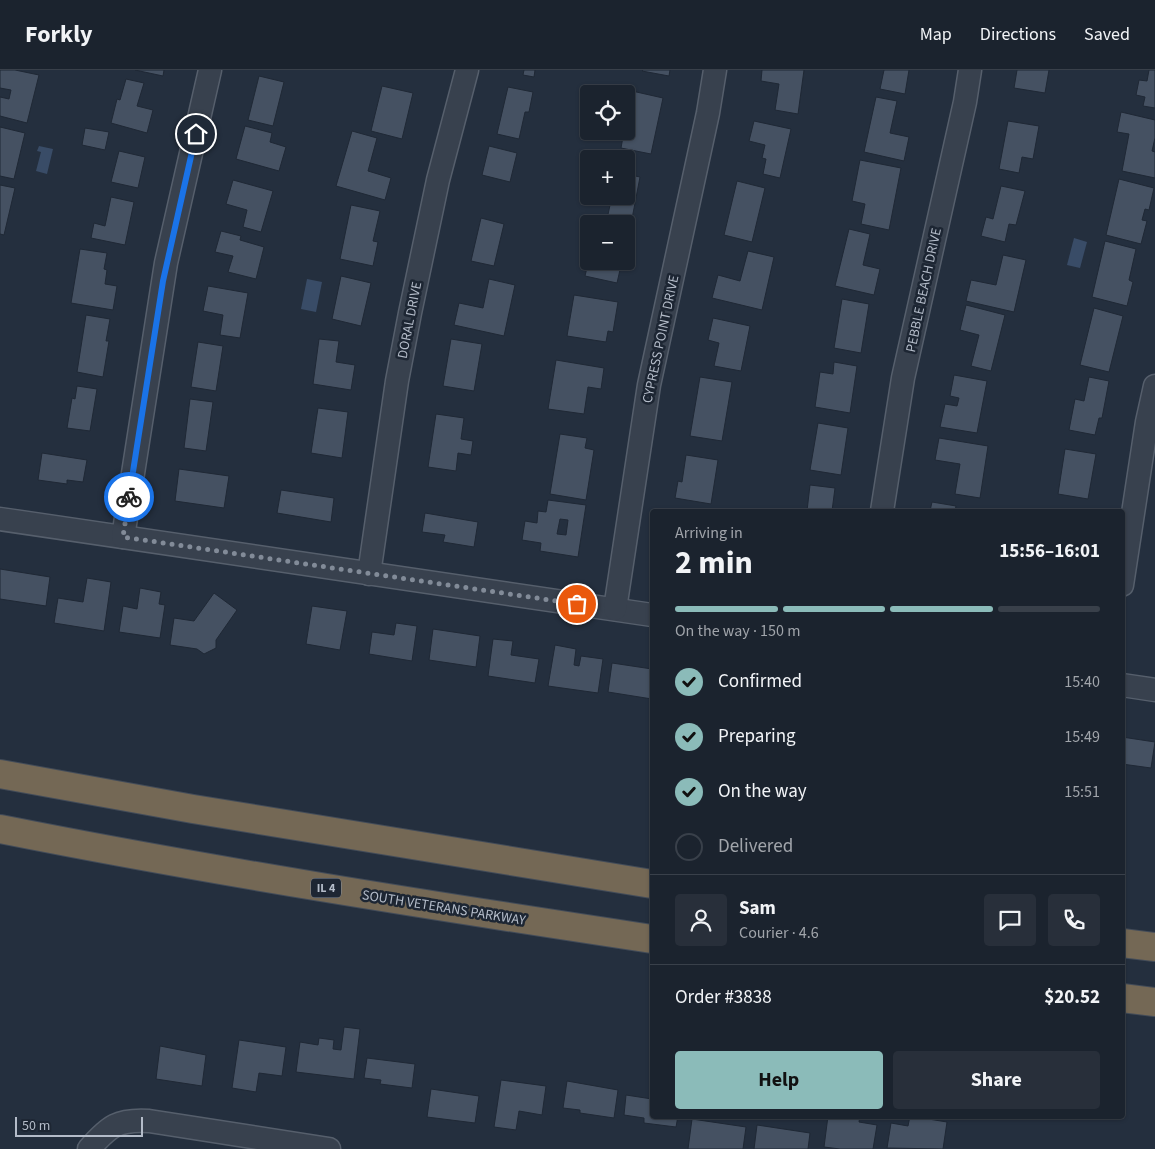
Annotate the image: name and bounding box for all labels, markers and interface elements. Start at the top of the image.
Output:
text: Forkly [25,17,93,52]
text: Map [920,22,952,47]
text: Directions [980,22,1056,47]
text: Saved [1084,22,1130,47]
map controls [580,85,635,270]
button: locate [580,85,635,140]
pin [175,113,217,155]
icon: home [182,120,210,148]
button: + [580,150,635,205]
button: − [580,215,635,270]
street label: PEBBLE BEACH DRIVE [901,226,947,354]
street label: CYPRESS POINT DRIVE [638,273,684,405]
street label: DORAL DRIVE [393,280,427,360]
courier [104,472,154,522]
icon: bike [115,483,143,511]
text: Arriving in [675,522,743,544]
text: 15:56–16:01 [999,538,1100,565]
text: 2 min [675,540,753,586]
pin [556,583,598,625]
icon: bag [563,590,591,618]
text: On the way · 150 m [675,620,800,642]
icon: check [675,668,703,696]
text: Confirmed [718,668,802,695]
text: 15:40 [1064,671,1100,693]
icon: check [675,723,703,751]
text: Preparing [718,723,796,750]
text: 15:49 [1064,726,1100,748]
icon: check [675,778,703,806]
text: On the way [718,778,807,805]
text: 15:51 [1064,781,1100,803]
text: Delivered [718,833,793,860]
road number: IL 4 [311,878,341,898]
street label: SOUTH VETERANS PARKWAY [361,885,527,931]
button: person [675,894,727,946]
button: chat [984,894,1036,946]
button: phone [1048,894,1100,946]
text: Sam [739,895,776,922]
text: Courier · 4.6 [739,922,819,944]
text: Order #3838 [675,984,772,1011]
text: $20.52 [1044,984,1100,1011]
button: Help [675,1051,883,1109]
button: Share [893,1051,1100,1109]
scale bar [15,1114,142,1137]
text: 50 m [22,1116,50,1136]

